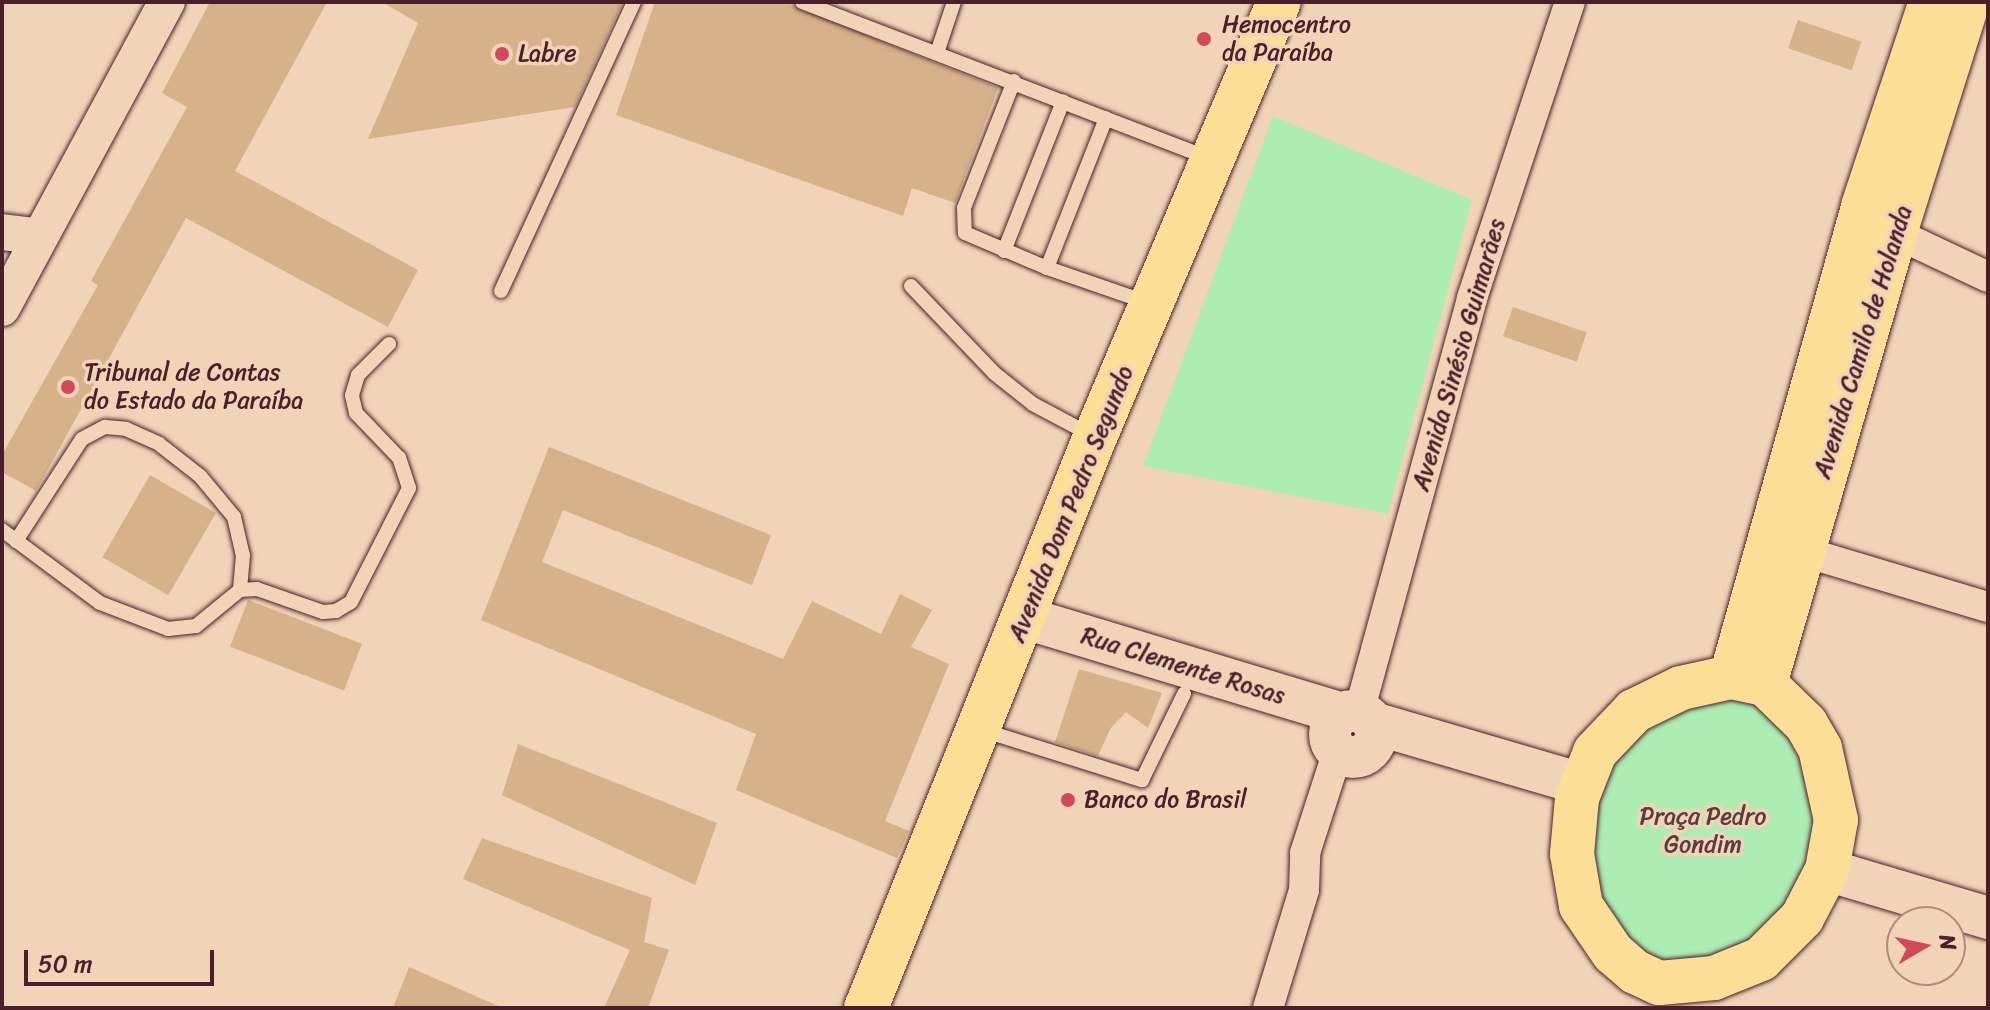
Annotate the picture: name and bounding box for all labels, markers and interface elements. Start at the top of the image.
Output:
place label: Hemocentro da Paraíba [1222,11,1351,67]
marker: Hemocentro da Paraíba [1193,28,1215,50]
place label: Labre [518,40,576,68]
marker: Labre [493,45,511,63]
street label: Avenida Camilo de Holanda [1808,202,1918,482]
street label: Avenida Sinésio Guimarães [1406,216,1512,494]
place label: Tribunal de Contas do Estado da Paraíba [84,359,304,415]
street label: Avenida Dom Pedro Segundo [1002,360,1140,648]
marker: Tribunal de Contas do Estado da Paraíba [59,378,77,396]
street label: Rua Clemente Rosas [1077,621,1289,711]
place label: Banco do Brasil [1084,786,1247,814]
marker: Banco do Brasil [1059,791,1077,809]
park label: Praça Pedro Gondim [1639,803,1767,859]
north arrow [1886,906,1966,986]
text: N [1928,932,1969,953]
scale bar [28,934,218,984]
text: 50 m [38,943,93,985]

